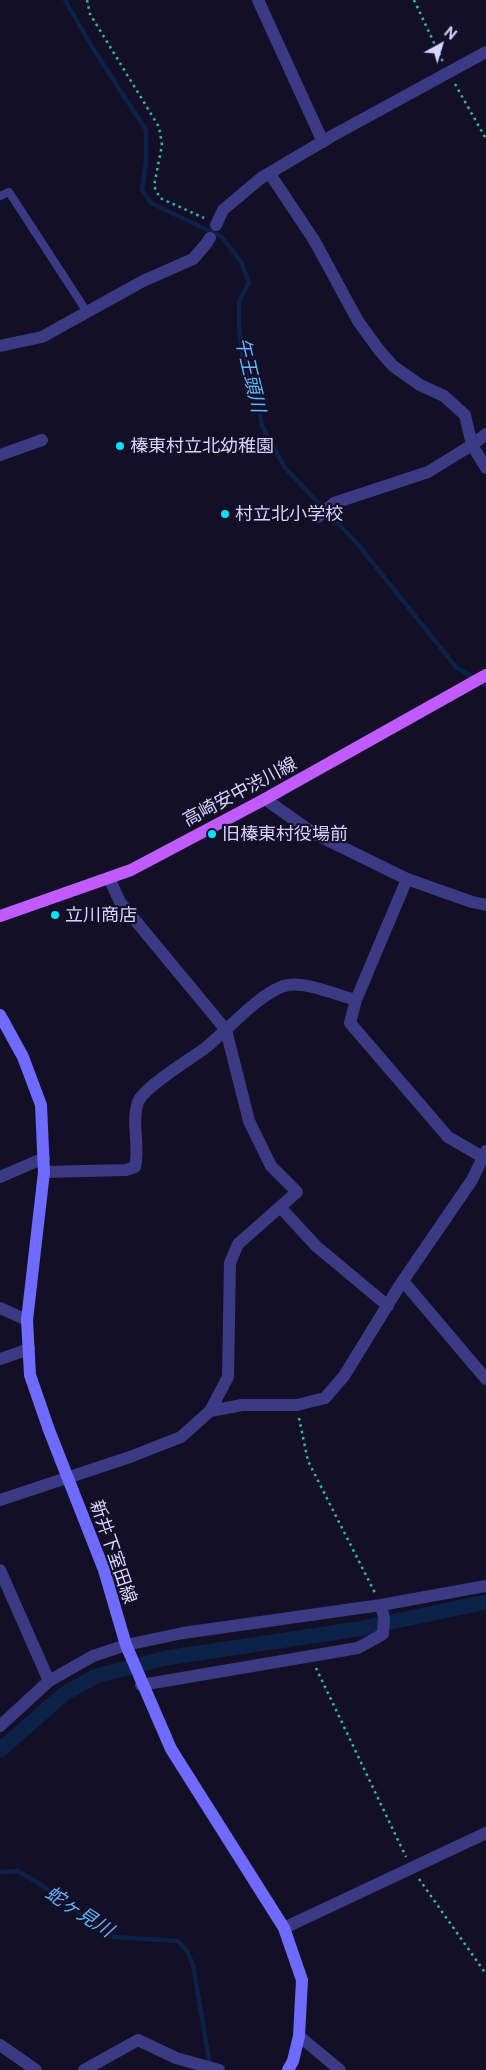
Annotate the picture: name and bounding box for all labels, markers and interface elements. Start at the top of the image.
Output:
north arrow [416,20,466,70]
text: N [441,24,460,43]
water label: 午王頭川 [230,335,270,415]
place label: 榛東村立北幼稚園 [130,435,274,457]
marker: 榛東村立北幼稚園 [114,440,126,452]
place label: 村立北小学校 [235,503,343,525]
marker: 村立北小学校 [219,508,231,520]
street label: 高崎安中渋川線 [179,753,301,831]
place label: 旧榛東村役場前 [222,823,348,845]
marker: 旧榛東村役場前 [206,828,218,840]
place label: 立川商店 [65,904,137,926]
marker: 立川商店 [49,909,61,921]
street label: 新井下室田線 [85,1497,141,1607]
water label: 蛇ヶ見川 [41,1882,117,1942]

